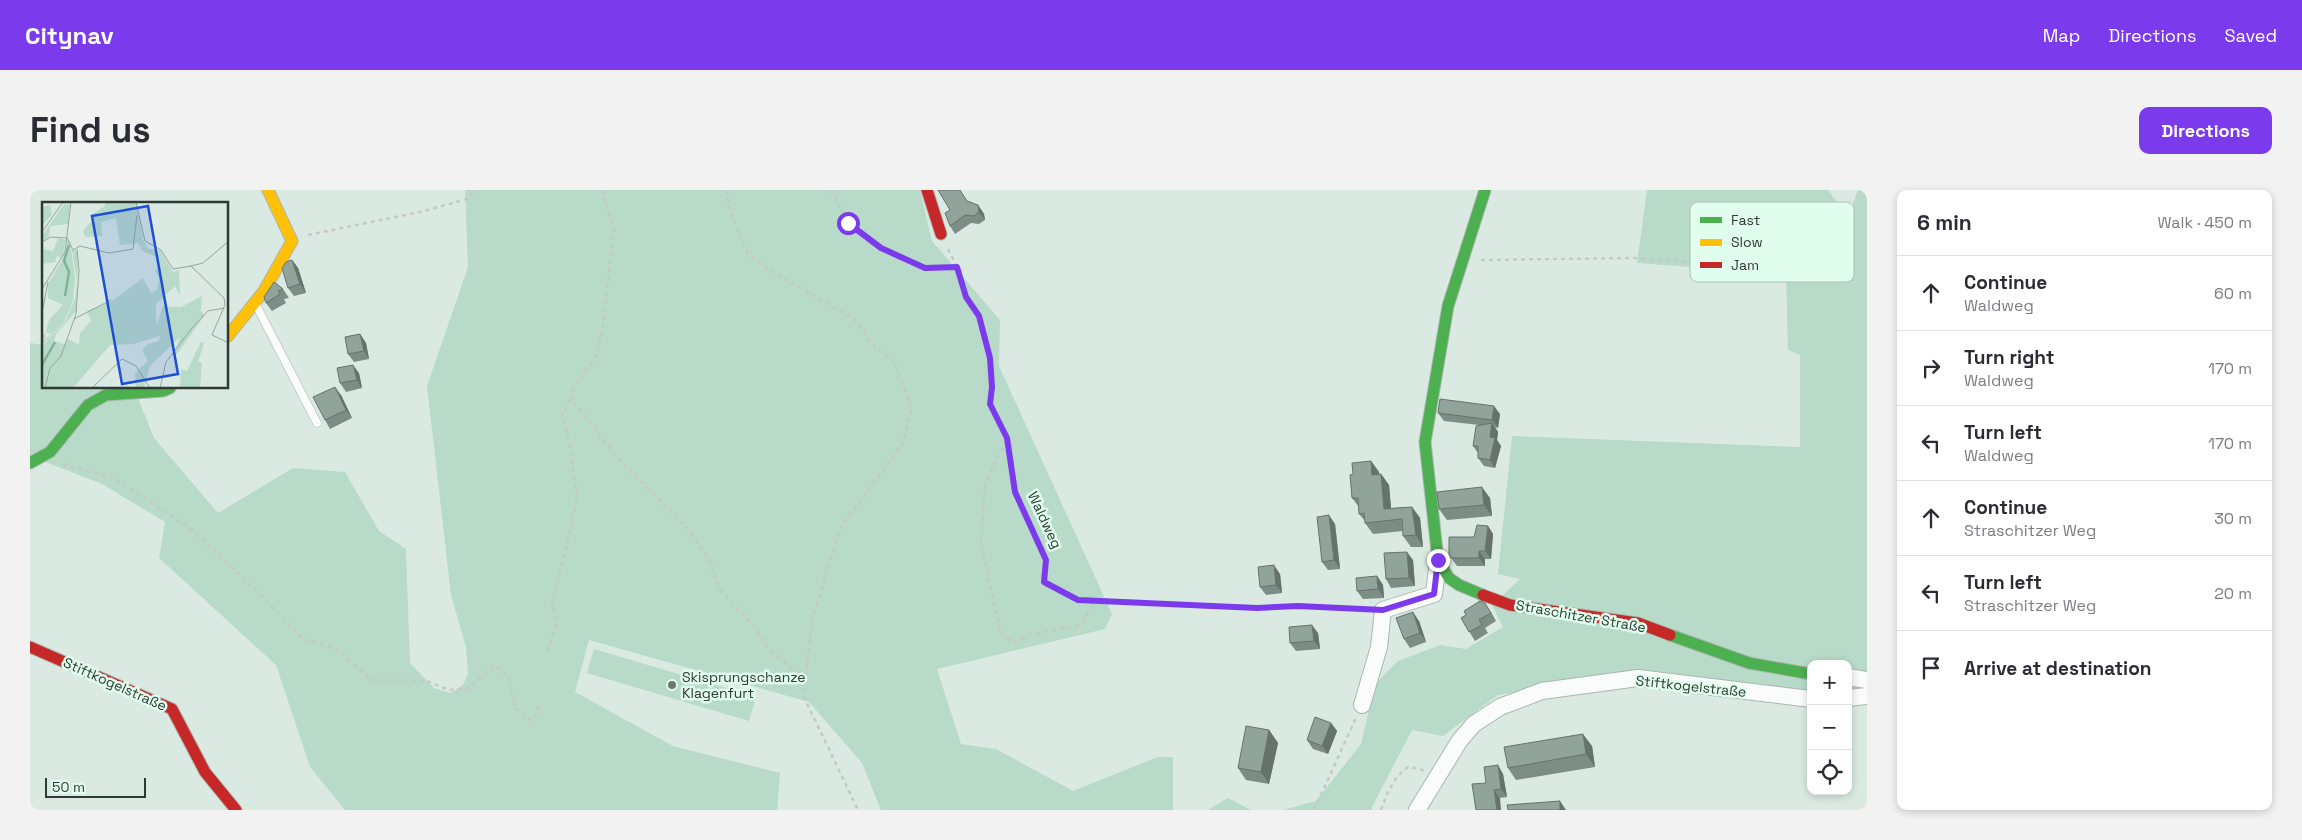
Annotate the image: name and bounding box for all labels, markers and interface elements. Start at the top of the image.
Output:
text: Citynav [25,20,114,51]
text: Map [2043,24,2080,47]
text: Directions [2108,24,2197,47]
text: Saved [2225,24,2277,47]
button: Directions [2139,107,2272,154]
text: Find us [30,108,151,152]
inset map [42,202,229,389]
legend [1690,202,1854,282]
text: 6 min [1917,209,1972,236]
text: Fast [1731,211,1760,229]
route start [837,212,860,235]
text: Walk · 450 m [2158,212,2252,233]
text: Slow [1731,233,1763,251]
text: Jam [1731,256,1759,274]
text: Continue [1964,270,2047,295]
icon: ahead [1917,279,1945,307]
text: 60 m [2214,283,2252,304]
text: Waldweg [1964,295,2034,316]
text: Turn right [1964,345,2054,370]
icon: right [1917,354,1945,382]
text: 170 m [2208,358,2252,379]
text: Waldweg [1964,370,2034,391]
text: Turn left [1964,420,2042,445]
icon: left [1917,429,1945,457]
text: 170 m [2208,433,2252,454]
text: Waldweg [1964,445,2034,466]
street label: Waldweg [1024,489,1066,551]
text: Continue [1964,495,2047,520]
icon: ahead [1917,504,1945,532]
text: 30 m [2214,508,2252,529]
text: Straschitzer Weg [1964,520,2096,541]
route end [1427,549,1450,572]
text: Turn left [1964,570,2042,595]
icon: left [1917,579,1945,607]
text: 20 m [2214,583,2252,604]
text: Straschitzer Weg [1964,595,2096,616]
street label: Straschitzer Straße [1515,596,1647,636]
street label: Stiftkogelstraße [61,653,169,715]
icon: arrive [1917,654,1945,682]
text: Arrive at destination [1964,656,2152,681]
map controls [1807,660,1852,795]
button: + [1807,660,1852,705]
place label: Skisprungschanze Klagenfurt [682,668,806,702]
street label: Stiftkogelstraße [1635,671,1747,701]
marker: Skisprungschanze Klagenfurt [666,679,678,691]
button: − [1807,705,1852,750]
button: locate [1807,750,1852,795]
scale bar [45,775,146,798]
text: 50 m [52,778,85,796]

